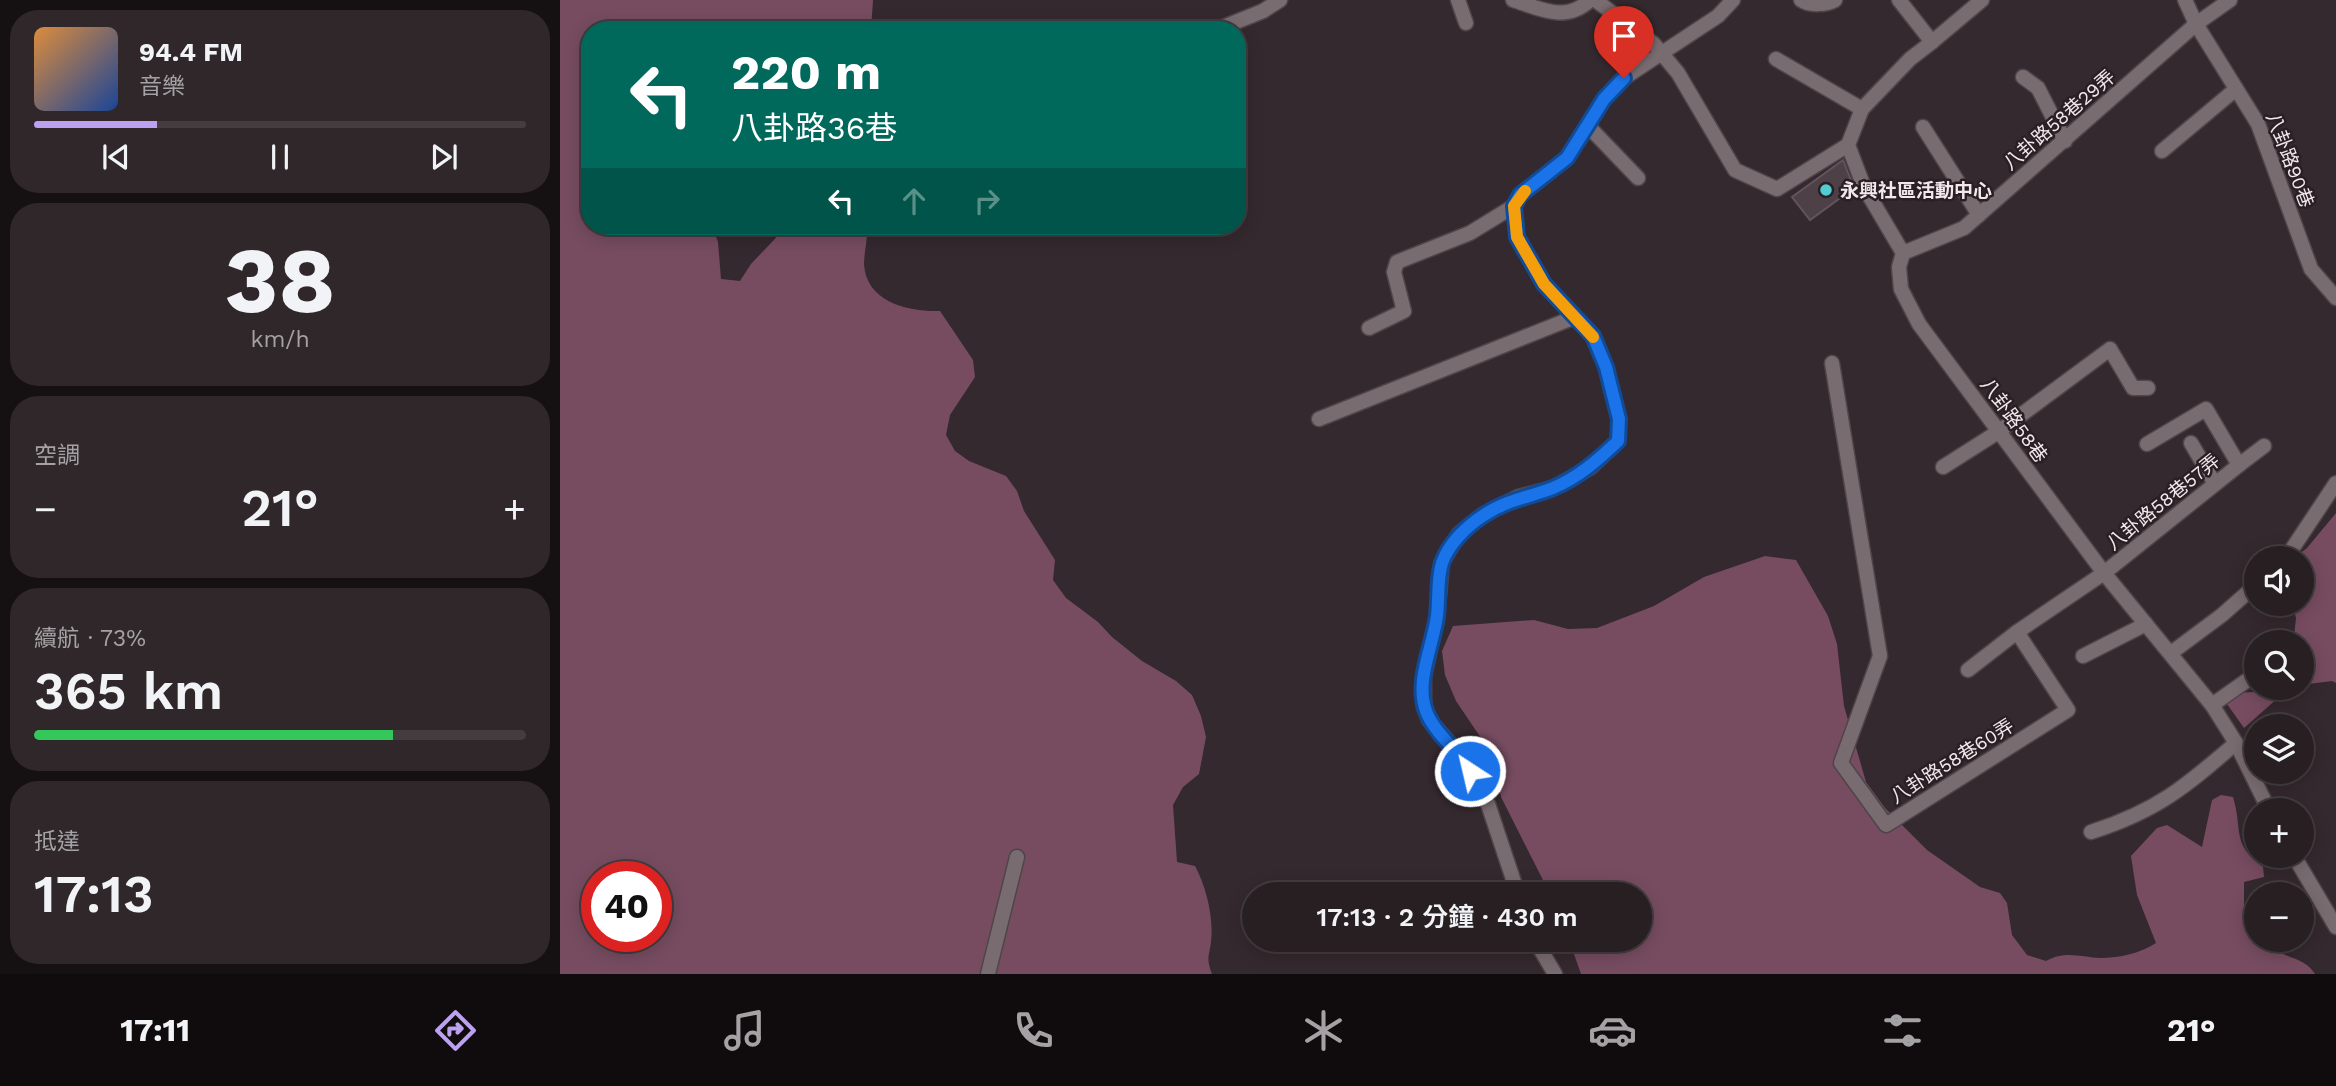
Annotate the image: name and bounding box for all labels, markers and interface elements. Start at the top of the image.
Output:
pin [1594,6,1654,78]
icon: arrive [1605,17,1643,55]
text: 94.4 FM [139,37,243,67]
text: 220 m [731,43,881,101]
icon: left [616,49,707,140]
street label: 八卦路58巷29弄 [1998,65,2120,175]
text: 音樂 [139,73,185,100]
text: 八卦路36巷 [731,109,897,147]
street label: 八卦路90巷 [2261,109,2319,211]
icon: previous [97,138,135,176]
icon: pause [261,138,299,176]
icon: next [425,138,463,176]
place label: 永興社區活動中心 [1840,179,1992,202]
icon: left [822,182,860,220]
icon: ahead [895,182,933,220]
icon: right [968,182,1006,220]
marker: 永興社區活動中心 [1818,182,1834,198]
text: 38 [224,227,336,334]
text: km/h [250,326,310,353]
street label: 八卦路58巷 [1976,373,2052,467]
text: 空調 [34,442,80,469]
street label: 八卦路58巷57弄 [2102,449,2224,555]
text: 21° [241,478,319,539]
text: − [34,487,57,531]
text: + [503,487,526,531]
map controls [2244,546,2314,952]
button: sound [2244,546,2314,616]
text: 續航 · 73% [34,625,146,652]
button: search [2244,630,2314,700]
text: 365 km [34,661,223,722]
street label: 八卦路58巷60弄 [1886,714,2018,808]
button: layers [2244,714,2314,784]
position arrow [1433,734,1507,808]
button: + [2244,798,2314,868]
text: 抵達 [34,828,80,855]
speed limit sign: 40 [581,861,672,952]
text: 17:13 [34,864,154,925]
button: − [2244,882,2314,952]
text: 17:13 · 2 分鐘 · 430 m [1316,902,1578,932]
icon: directions [431,1006,480,1055]
icon: music [720,1006,769,1055]
icon: phone [1009,1006,1058,1055]
icon: climate [1299,1006,1348,1055]
icon: car [1588,1006,1637,1055]
icon: filters [1878,1006,1927,1055]
text: 17:11 [120,1011,190,1049]
text: 21° [2167,1011,2216,1049]

